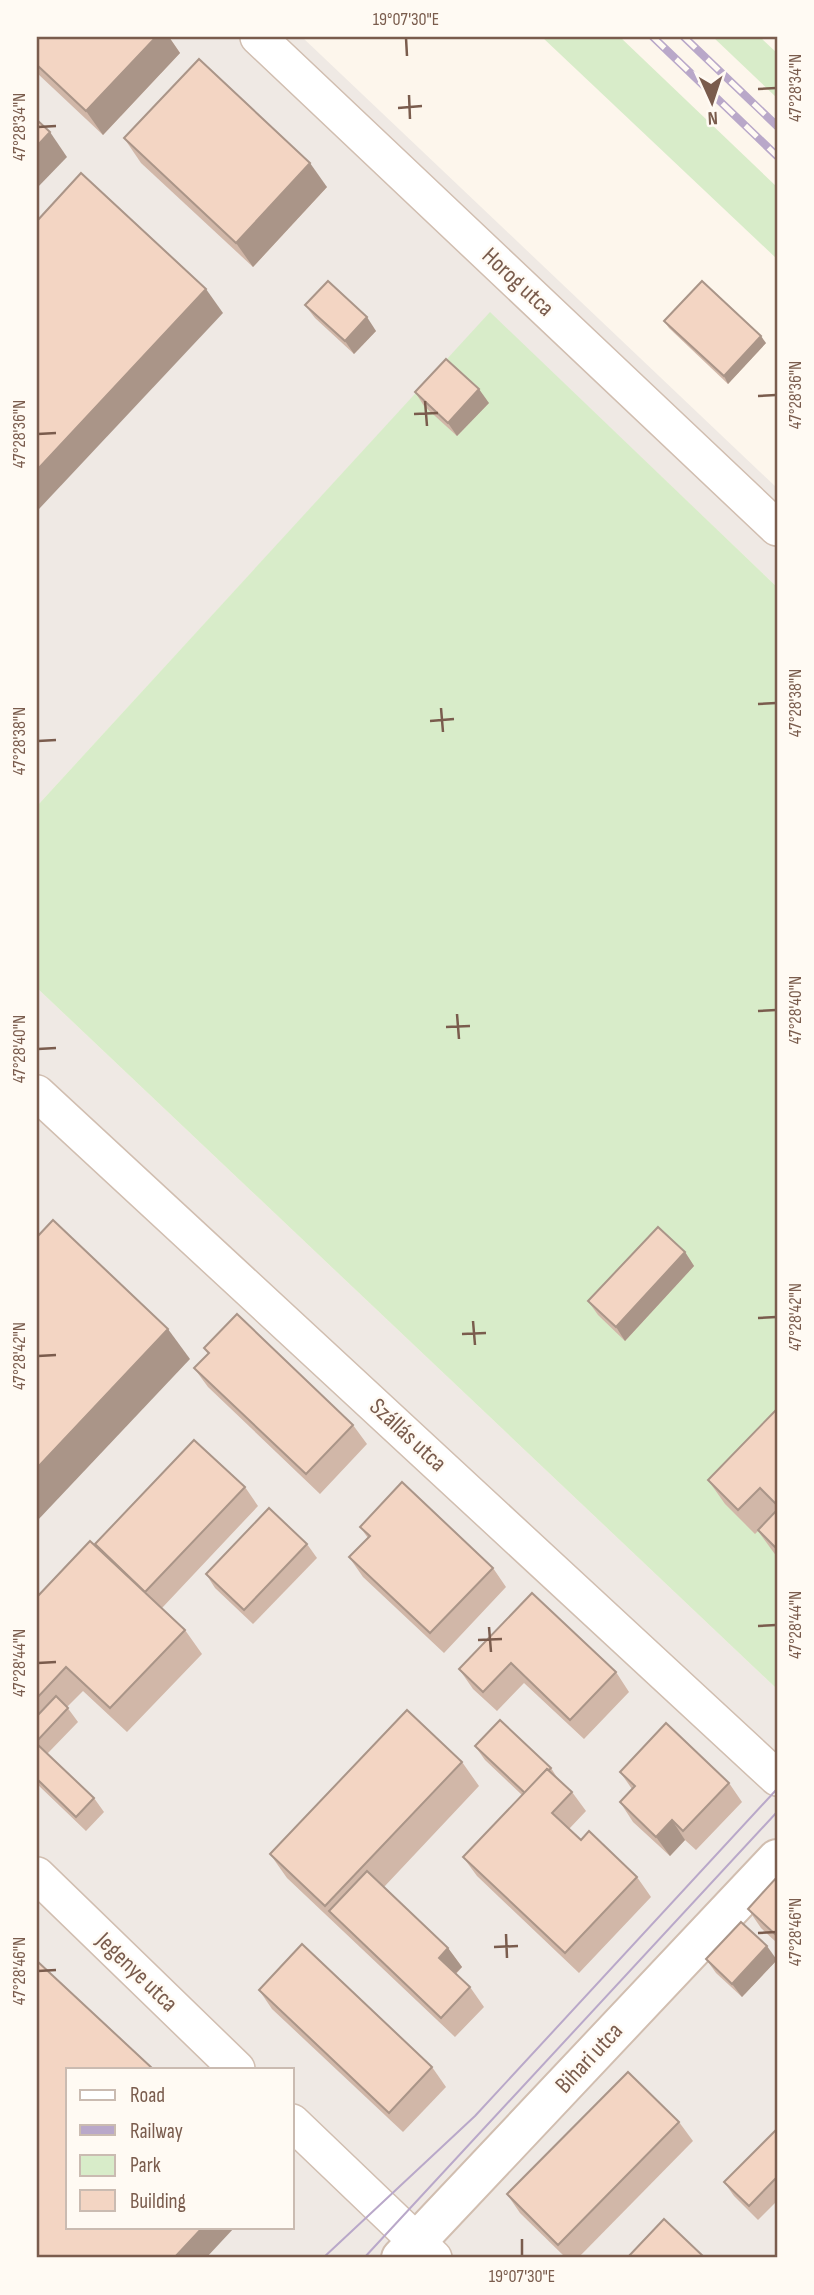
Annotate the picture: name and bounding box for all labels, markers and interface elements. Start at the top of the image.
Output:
text: 19°07'30"E [373,9,439,30]
text: 47°28'34"N [785,54,806,122]
north arrow [678,66,748,136]
text: 47°28'34"N [9,93,30,161]
text: N [707,106,718,129]
street label: Horog utca [476,242,560,322]
text: 47°28'36"N [785,361,806,429]
text: 47°28'36"N [9,400,30,468]
text: 47°28'38"N [785,669,806,737]
text: 47°28'38"N [9,707,30,775]
text: 47°28'40"N [785,976,806,1044]
text: 47°28'40"N [9,1015,30,1083]
text: 47°28'42"N [785,1283,806,1351]
text: 47°28'42"N [9,1322,30,1390]
street label: Szállás utca [364,1392,452,1478]
text: 47°28'44"N [785,1591,806,1659]
text: 47°28'44"N [9,1629,30,1697]
text: 47°28'46"N [785,1898,806,1966]
street label: Jegenye utca [89,1925,184,2018]
text: 47°28'46"N [9,1937,30,2005]
street label: Bihari utca [549,2017,629,2099]
legend [66,2068,294,2228]
text: Road [130,2083,165,2108]
text: Railway [130,2119,183,2144]
text: Park [130,2153,161,2178]
text: Building [130,2189,186,2214]
text: 19°07'30"E [489,2266,555,2287]

